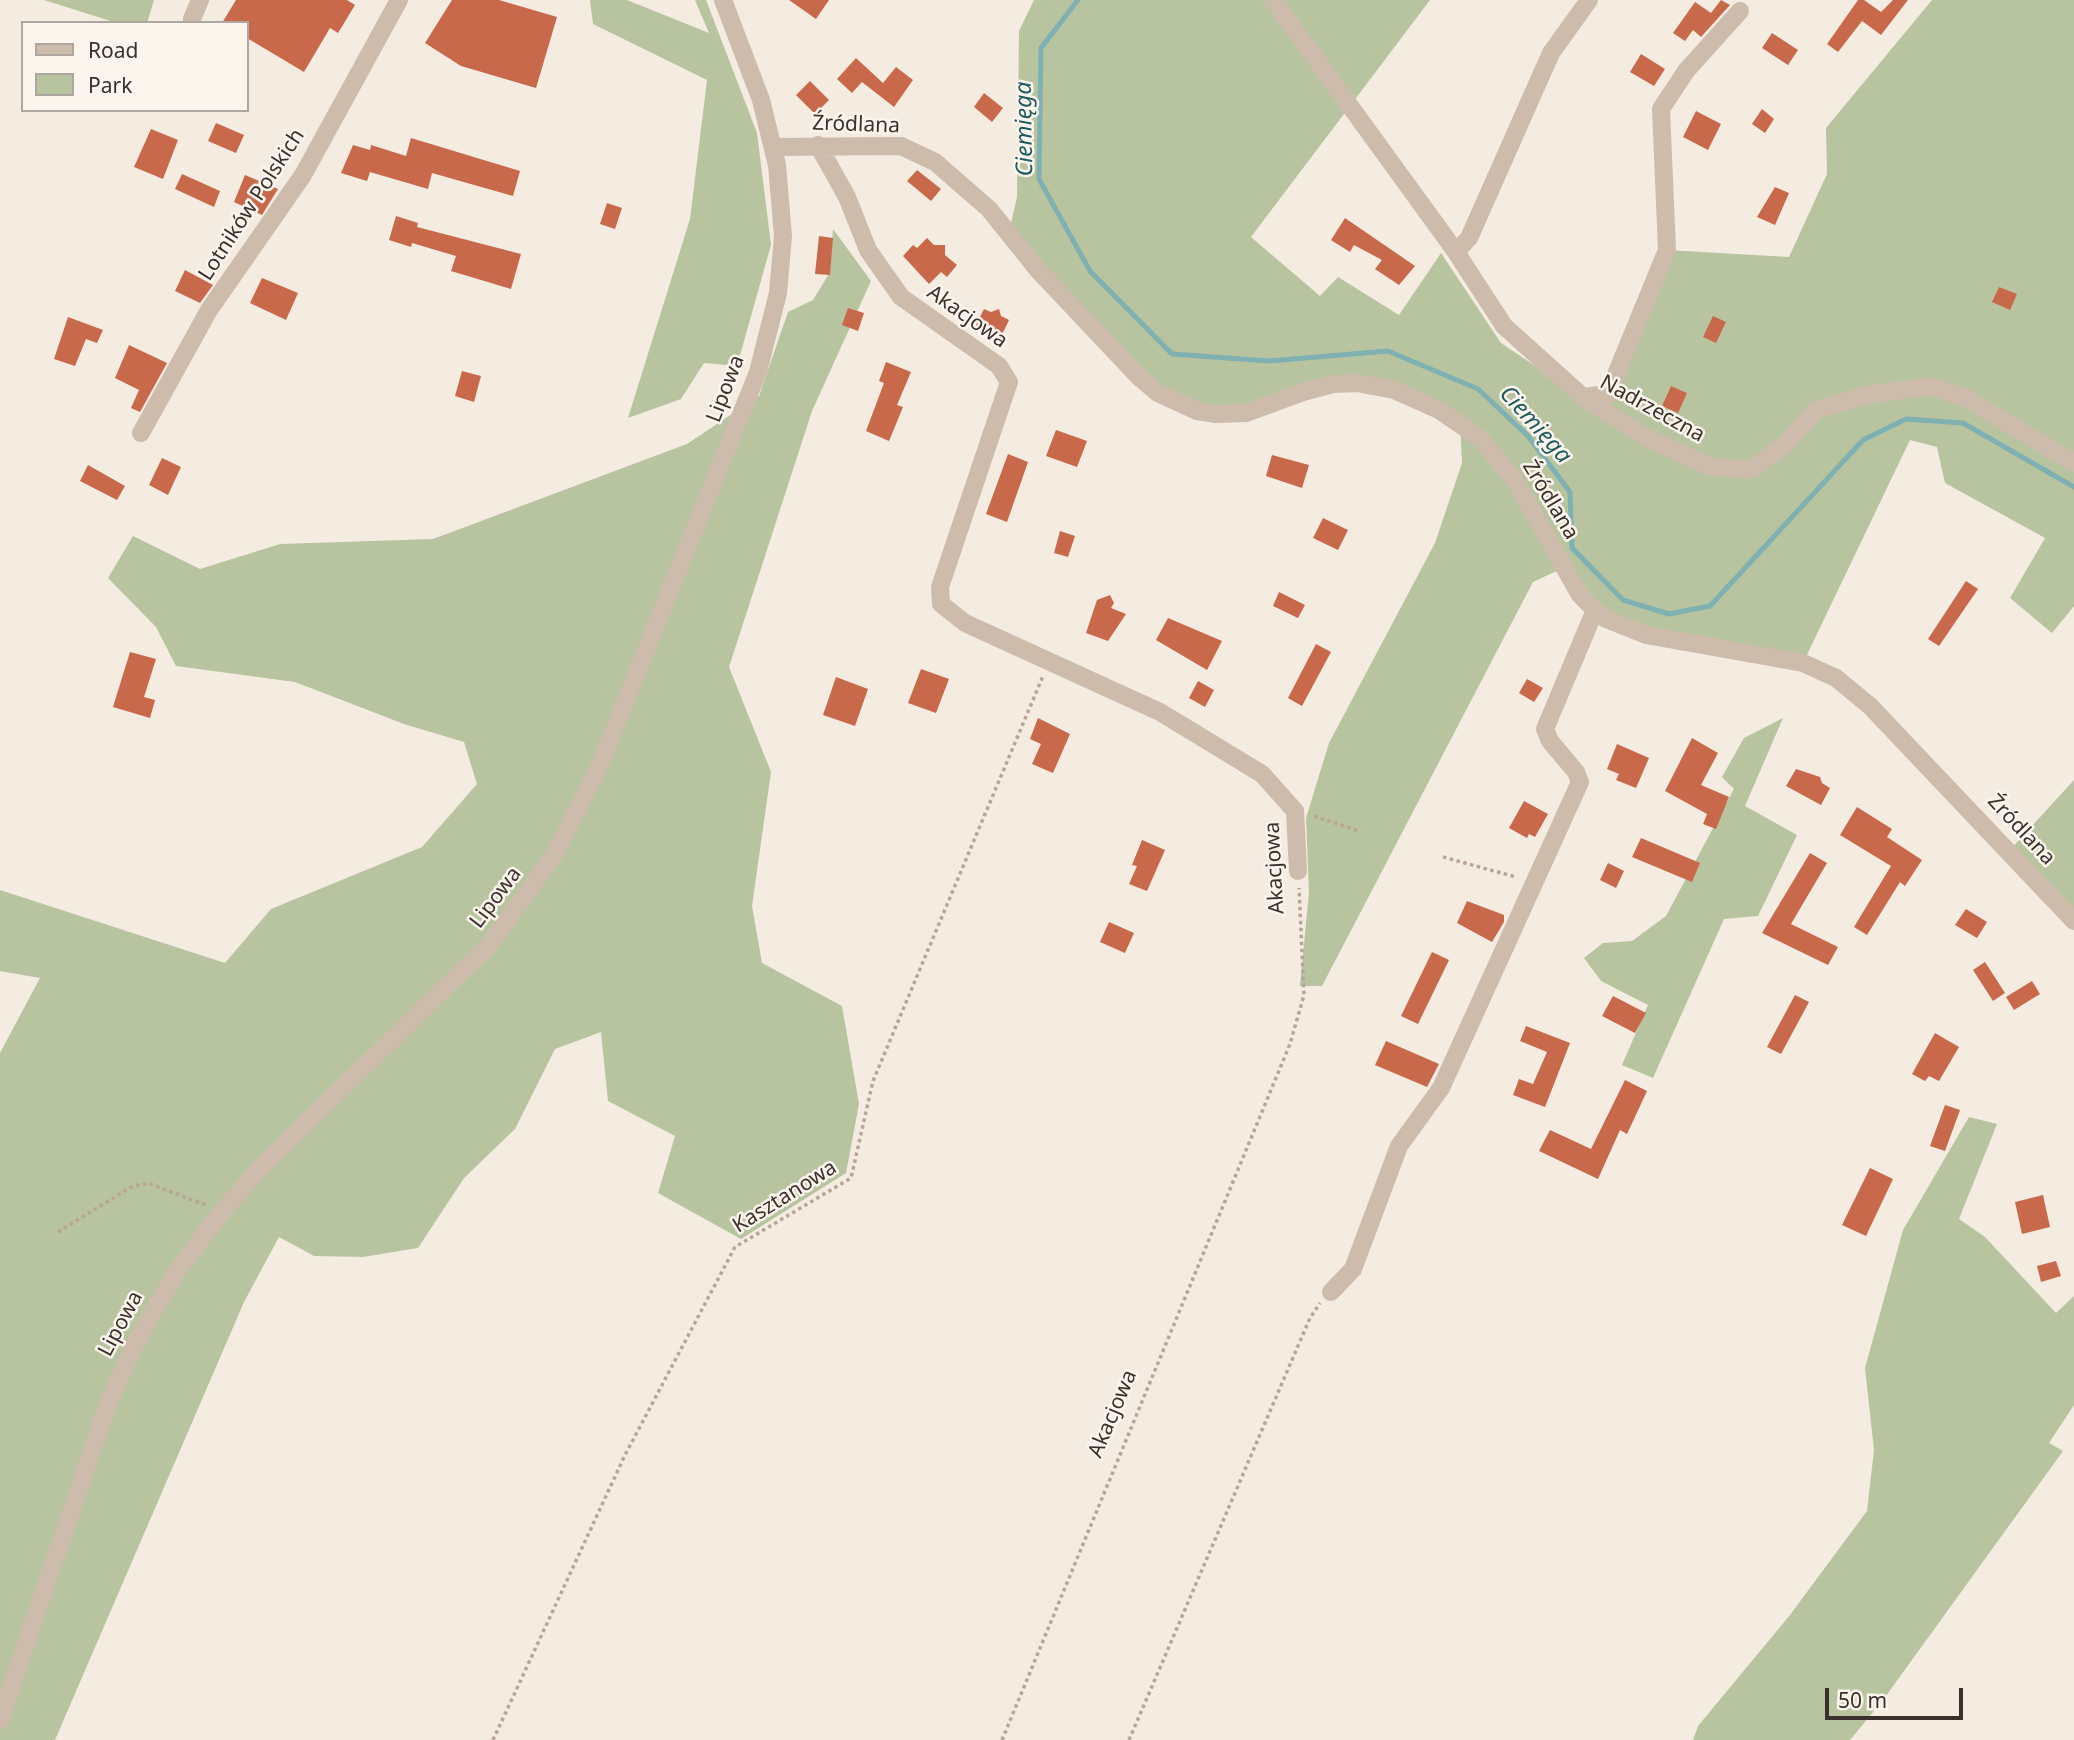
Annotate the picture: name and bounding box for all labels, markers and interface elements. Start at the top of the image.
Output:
legend [21,21,248,112]
text: Road [88,36,138,64]
text: Park [88,71,132,99]
water label: Ciemięga [1010,81,1040,177]
street label: Źródlana [812,111,900,139]
street label: Lotników Polskich [194,124,310,286]
street label: Akacjowa [922,280,1012,354]
street label: Lipowa [702,352,750,426]
street label: Nadrzeczna [1595,370,1709,448]
water label: Ciemięga [1493,381,1577,469]
street label: Źródlana [1517,456,1583,544]
street label: Źródlana [1982,789,2060,871]
street label: Akacjowa [1260,821,1290,915]
street label: Lipowa [465,863,527,933]
street label: Kasztanowa [728,1155,842,1239]
street label: Lipowa [93,1287,149,1361]
street label: Akacjowa [1083,1367,1143,1461]
scale bar [1829,1674,1967,1718]
text: 50 m [1838,1686,1887,1714]

